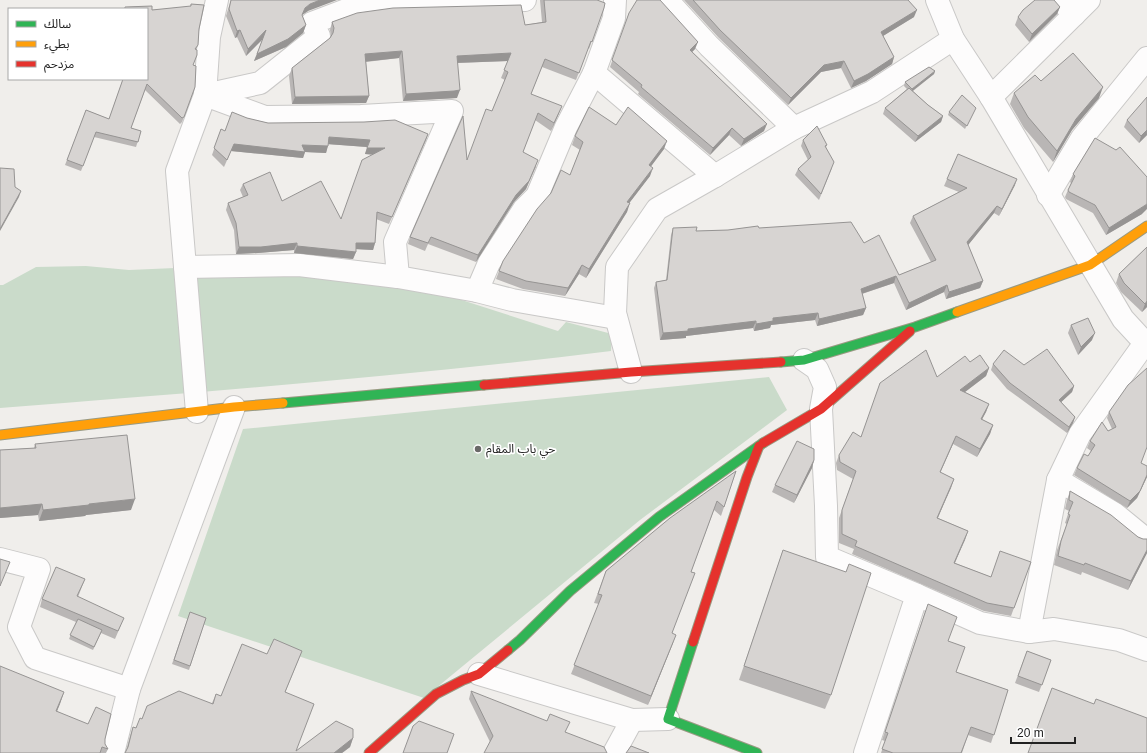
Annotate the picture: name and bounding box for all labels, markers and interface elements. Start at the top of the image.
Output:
legend [8,8,148,80]
text: سالك [44,17,71,31]
text: بطيء [44,37,70,54]
text: مزدحم [44,57,74,73]
place label: حي باب المقام [486,442,555,459]
marker: حي باب المقام [473,444,483,454]
scale bar [1011,719,1075,745]
text: 20 m [1017,726,1044,740]

